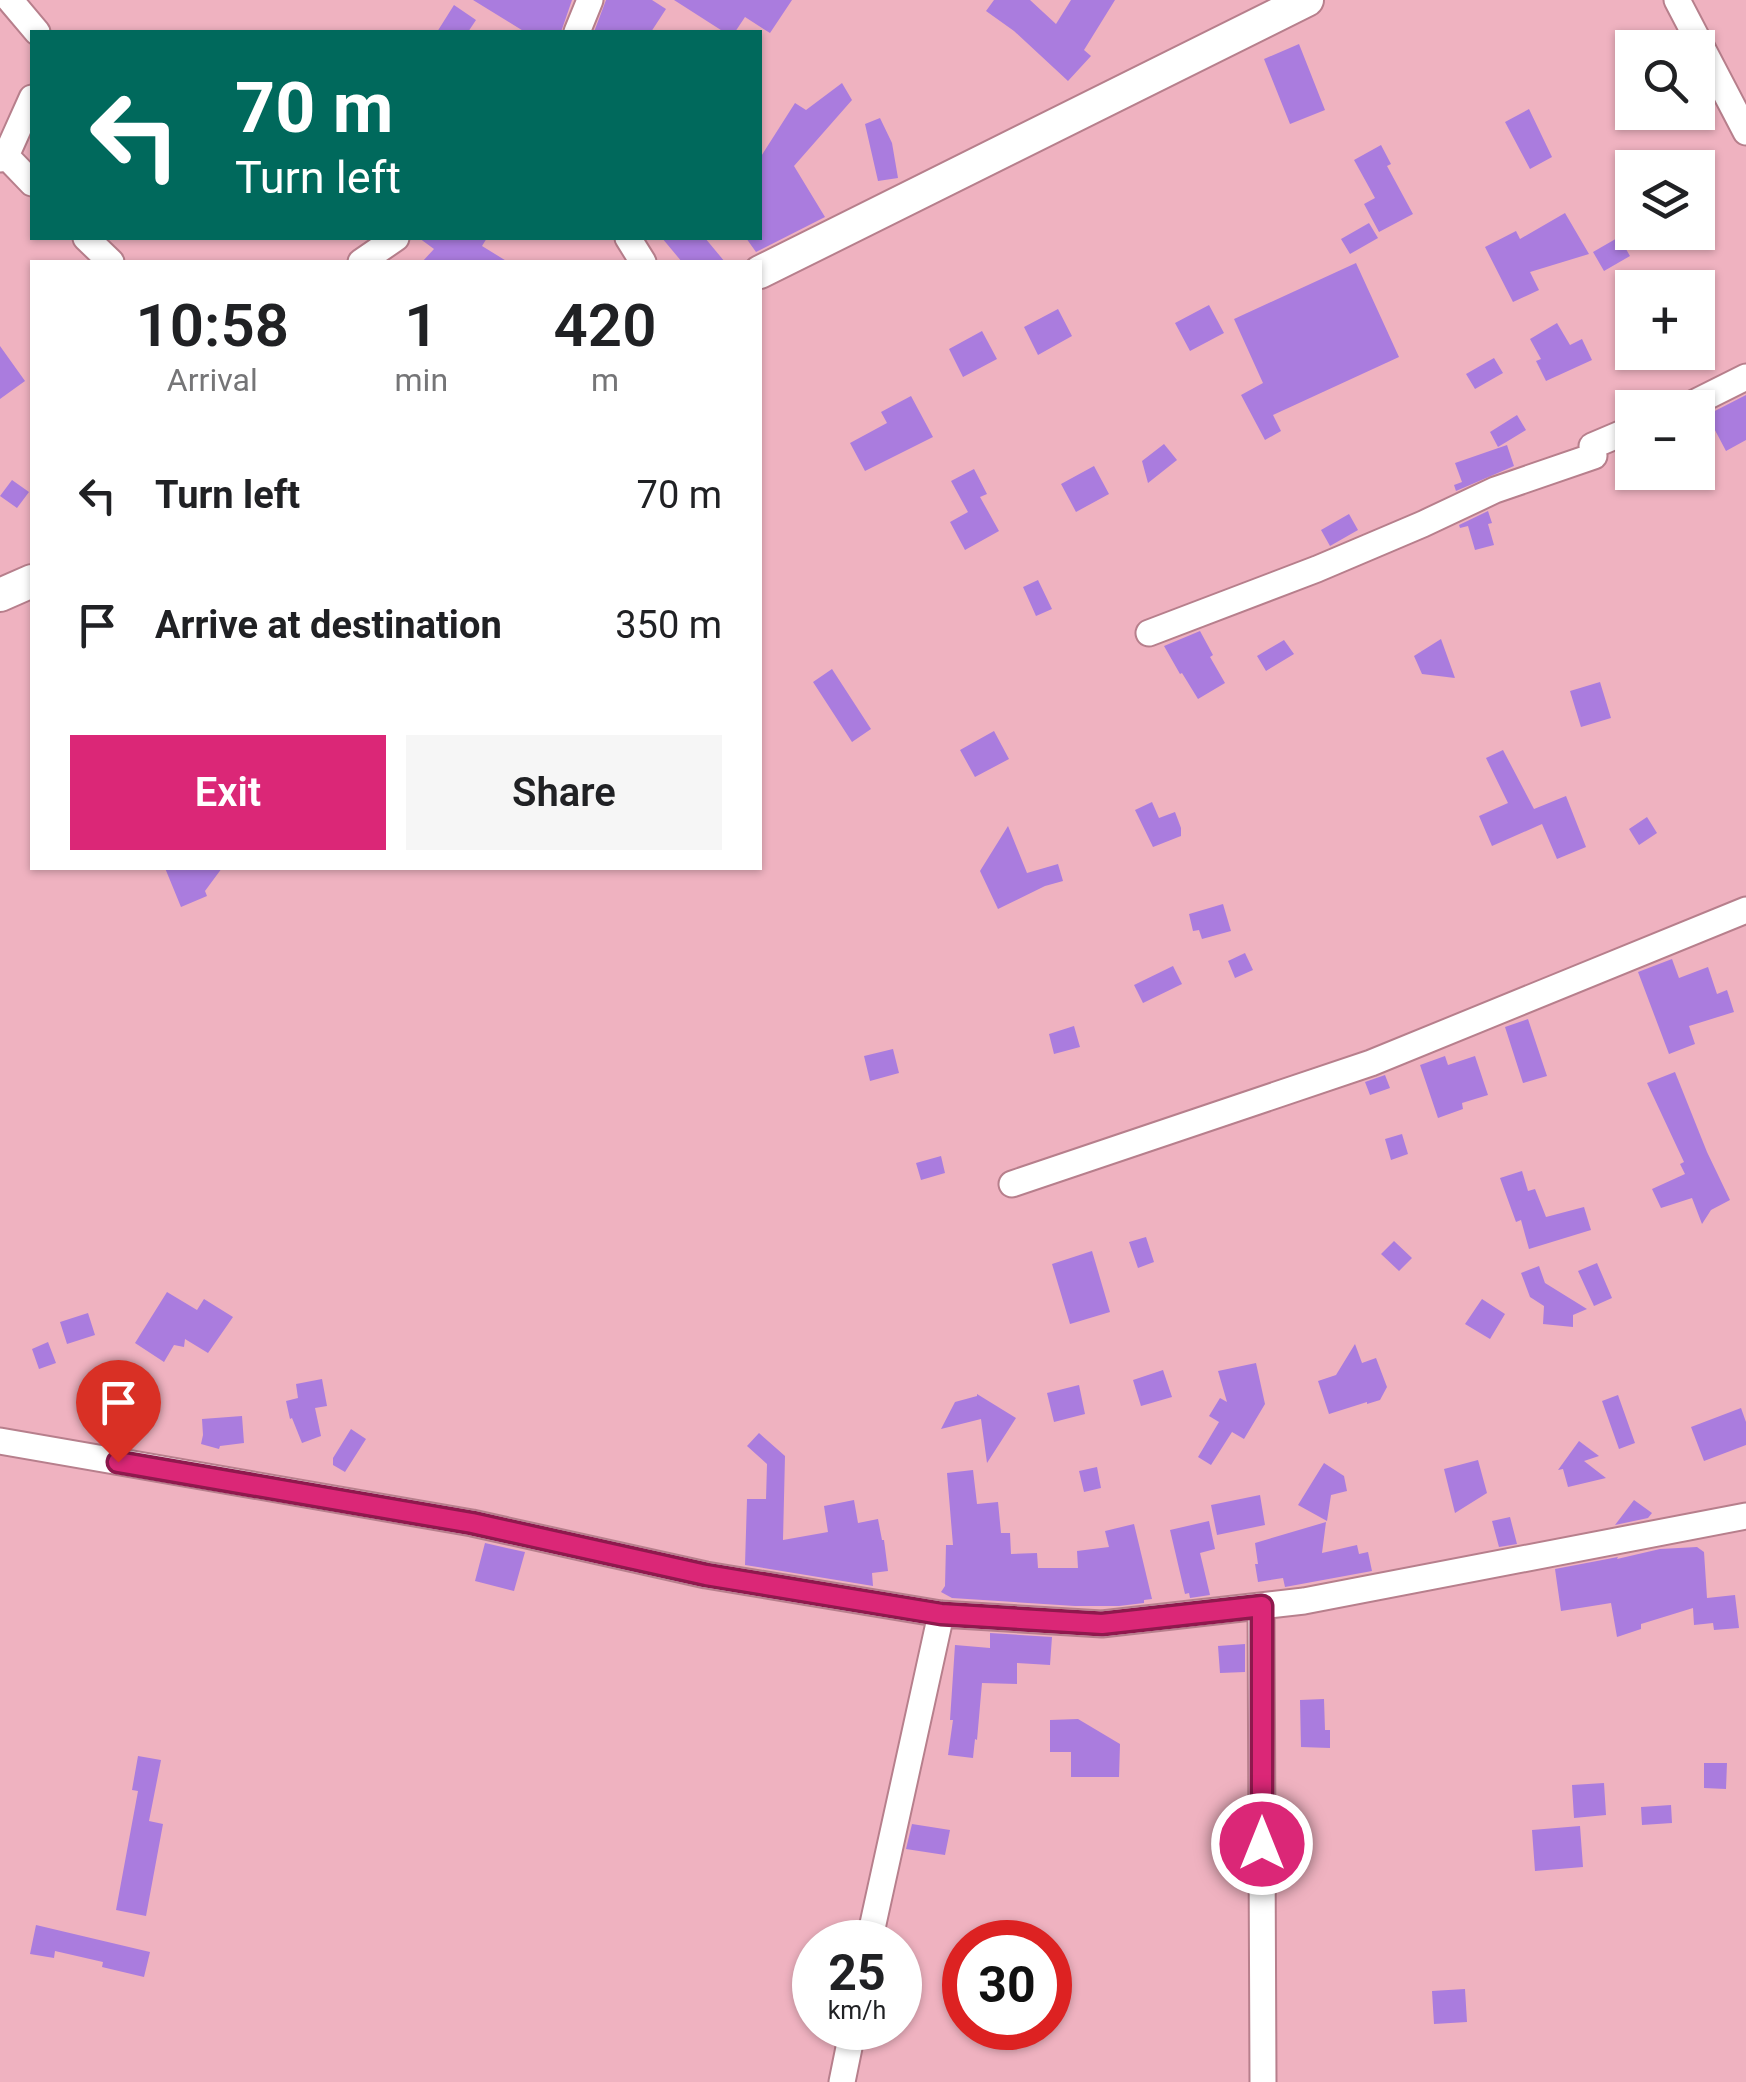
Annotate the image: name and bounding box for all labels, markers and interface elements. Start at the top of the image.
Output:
map controls [1615,30,1715,490]
button: search [1615,30,1715,130]
text: 70 m [235,67,393,149]
icon: left [70,70,200,200]
button: layers [1615,150,1715,250]
text: Turn left [235,151,401,204]
button: + [1615,270,1715,370]
text: 10:58 [136,290,289,361]
text: 1 [404,290,438,361]
text: 420 [554,290,656,361]
text: Arrival [167,361,258,399]
text: min [395,361,448,399]
text: m [591,361,619,399]
button: − [1615,390,1715,490]
icon: left [70,468,125,523]
text: Turn left [155,473,300,517]
text: 70 m [637,473,722,517]
icon: arrive [70,598,125,653]
text: Arrive at destination [155,603,502,647]
text: 350 m [615,603,722,647]
button: Exit [70,735,386,850]
button: Share [406,735,722,850]
pin [76,1360,161,1463]
icon: arrive [91,1375,146,1430]
position arrow [1210,1792,1314,1896]
speed limit sign: 30 [942,1920,1072,2050]
text: 25 [828,1944,886,2002]
text: km/h [828,1996,886,2025]

